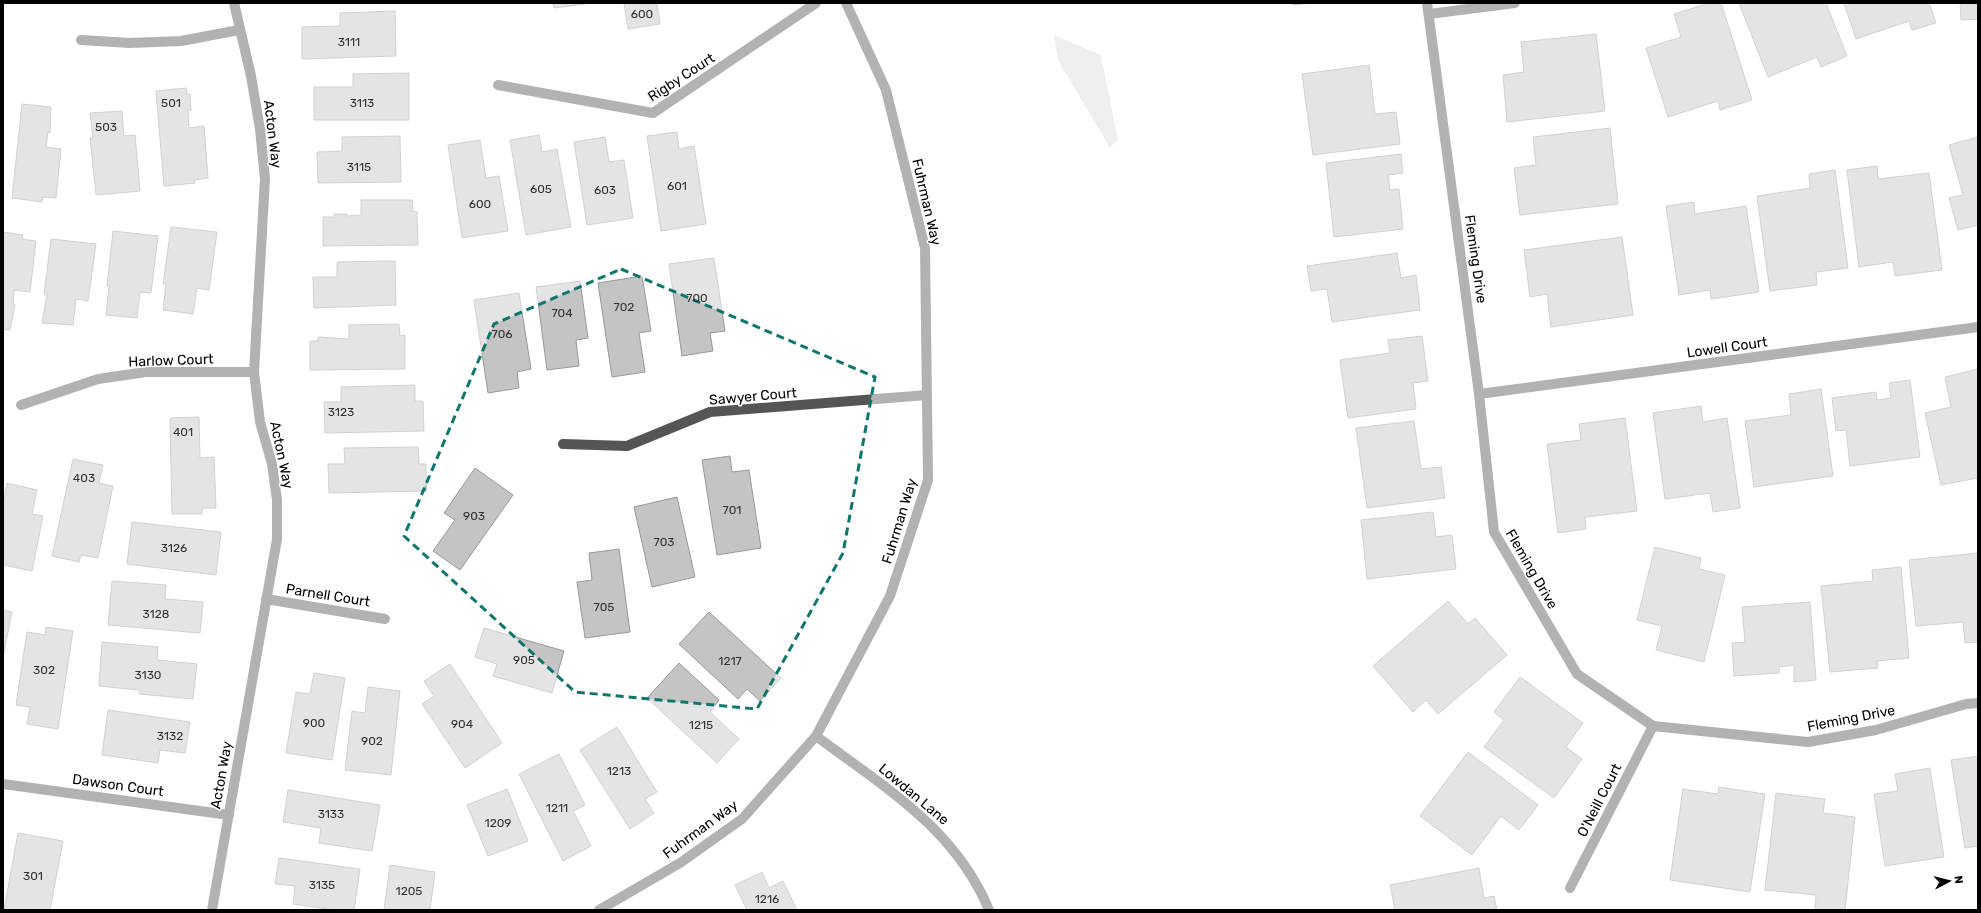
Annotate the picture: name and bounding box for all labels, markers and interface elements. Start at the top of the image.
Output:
house number: 600 [631,7,653,21]
house number: 3111 [338,35,360,49]
street label: Rigby Court [645,49,718,105]
house number: 501 [161,96,181,110]
house number: 3113 [350,96,374,110]
street label: Acton Way [260,99,285,169]
house number: 503 [95,120,117,134]
street label: Fuhrman Way [908,157,945,247]
house number: 3115 [347,160,371,174]
house number: 601 [667,179,687,193]
house number: 605 [530,182,552,196]
house number: 603 [594,183,616,197]
house number: 600 [469,197,491,211]
street label: Fleming Drive [1461,214,1490,305]
house number: 700 [686,291,708,305]
house number: 702 [614,300,634,314]
house number: 704 [551,306,573,320]
house number: 706 [491,327,513,341]
street label: Lowell Court [1686,333,1769,362]
street label: Harlow Court [128,350,214,370]
street label: Sawyer Court [708,384,798,409]
house number: 3123 [328,405,354,419]
street label: Acton Way [266,420,297,491]
house number: 401 [173,425,193,439]
house number: 403 [73,471,95,485]
street label: Fuhrman Way [878,476,921,566]
house number: 701 [723,503,741,517]
house number: 903 [463,509,485,523]
street label: Fleming Drive [1502,526,1561,612]
house number: 703 [654,535,675,549]
house number: 3126 [161,541,187,555]
street label: Parnell Court [285,580,372,611]
house number: 705 [594,600,614,614]
house number: 3128 [143,607,169,621]
house number: 905 [513,653,535,667]
house number: 1217 [718,654,742,668]
house number: 302 [33,663,55,677]
house number: 3130 [135,668,161,682]
street label: Fleming Drive [1806,702,1897,735]
house number: 900 [303,716,325,730]
house number: 904 [451,717,474,731]
house number: 1215 [689,718,713,732]
house number: 3132 [157,729,183,743]
house number: 902 [361,734,383,748]
street label: Acton Way [207,740,236,810]
street label: Lowdan Lane [875,760,952,829]
street label: O'Neill Court [1574,760,1625,840]
house number: 1213 [607,764,631,778]
street label: Dawson Court [71,771,165,800]
street label: Fuhrman Way [660,796,741,862]
house number: 1211 [546,801,568,815]
house number: 3133 [318,807,344,821]
house number: 1209 [485,816,511,830]
north arrow [1929,861,1969,901]
house number: 301 [23,869,43,883]
text: N [1951,875,1965,885]
house number: 3135 [309,878,335,892]
house number: 1205 [396,884,422,898]
house number: 1216 [755,892,779,906]

